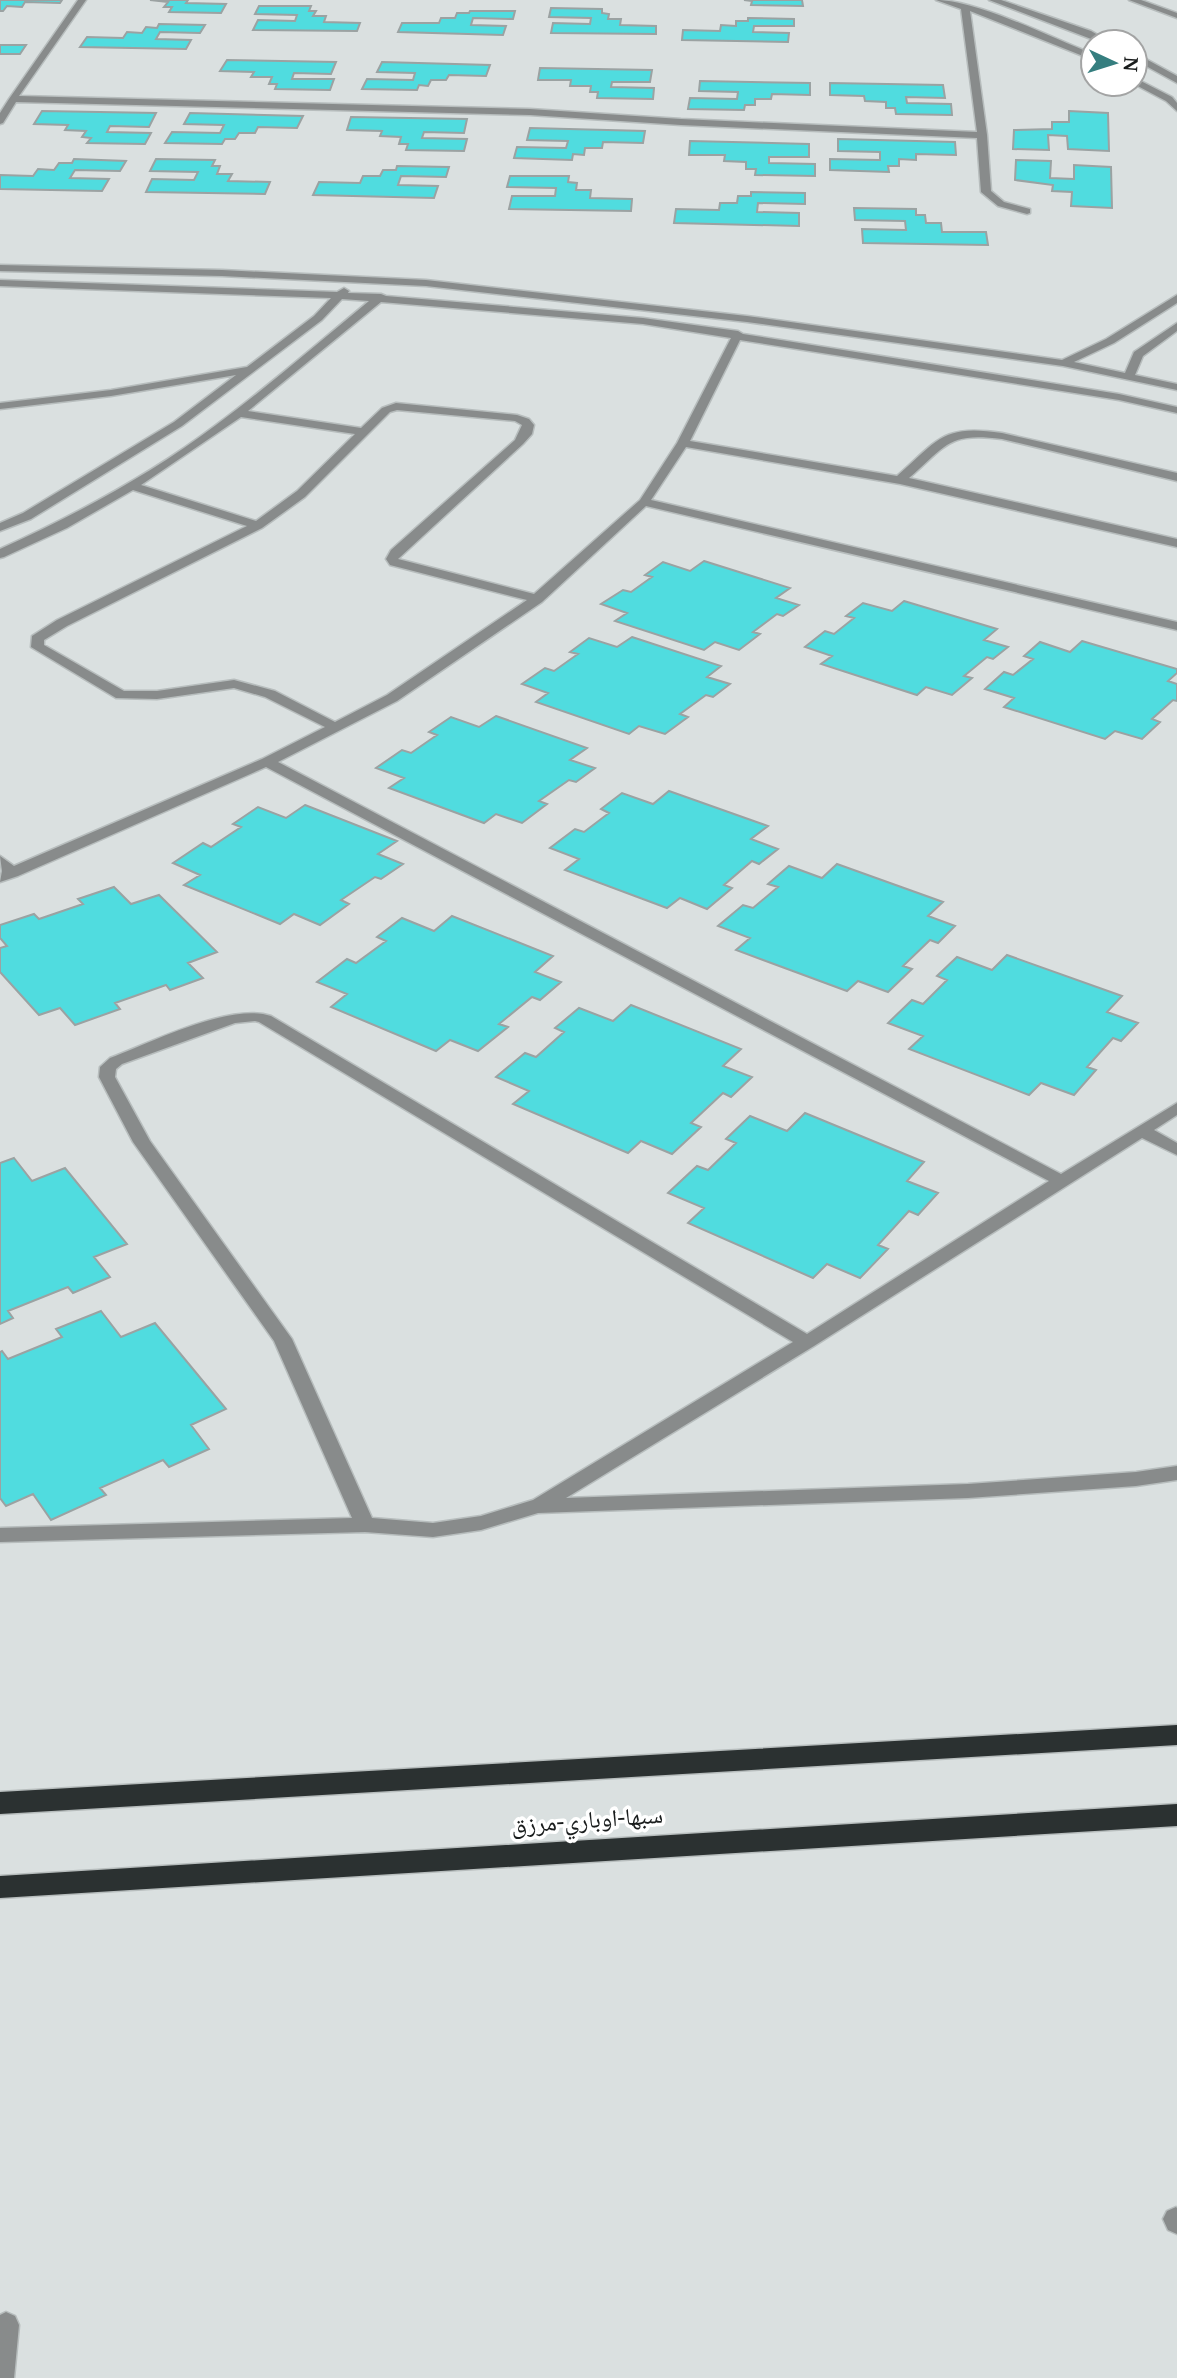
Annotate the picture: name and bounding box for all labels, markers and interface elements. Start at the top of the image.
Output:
north arrow [1079,28,1149,98]
text: N [1117,56,1144,73]
street label: سبها-اوباري-مرزق [510,1797,664,1844]

